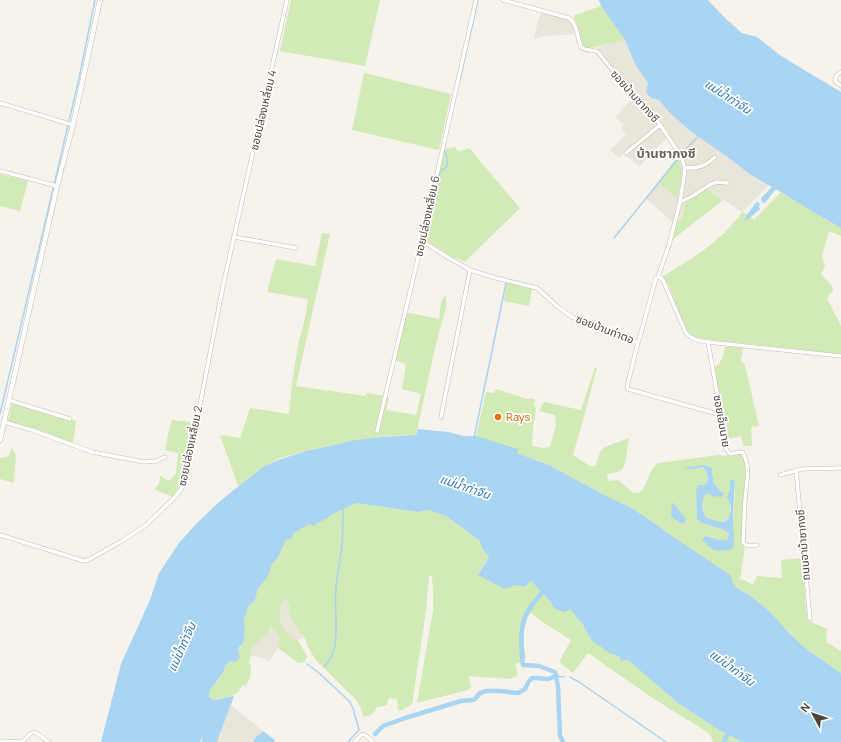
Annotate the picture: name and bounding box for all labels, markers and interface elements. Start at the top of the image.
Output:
street label: ซอยบ้านซากงซี [608,66,663,125]
street label: ซอยปล่องเหลี่ยม 4 [246,68,279,152]
water label: แม่น้ำท่าจีน [702,75,755,118]
district label: บ้านซากงซี [636,144,696,162]
street label: ซอยปล่องเหลี่ยม 6 [411,174,442,258]
street label: ซอยบ้านท่าตอ [574,311,636,347]
street label: ซอยเอ็มนาย [711,394,734,448]
street label: ซอยปล่องเหลี่ยม 2 [174,404,205,487]
place label: Rays [506,409,531,424]
marker: Rays [493,412,503,422]
water label: แม่น้ำท่าจีน [438,470,493,503]
street label: ถนนอาม้าซากงซี [792,509,813,581]
water label: แม่น้ำท่าจีน [163,619,200,674]
water label: แม่น้ำท่าจีน [706,645,759,690]
north arrow [793,694,833,734]
text: N [797,699,813,715]

